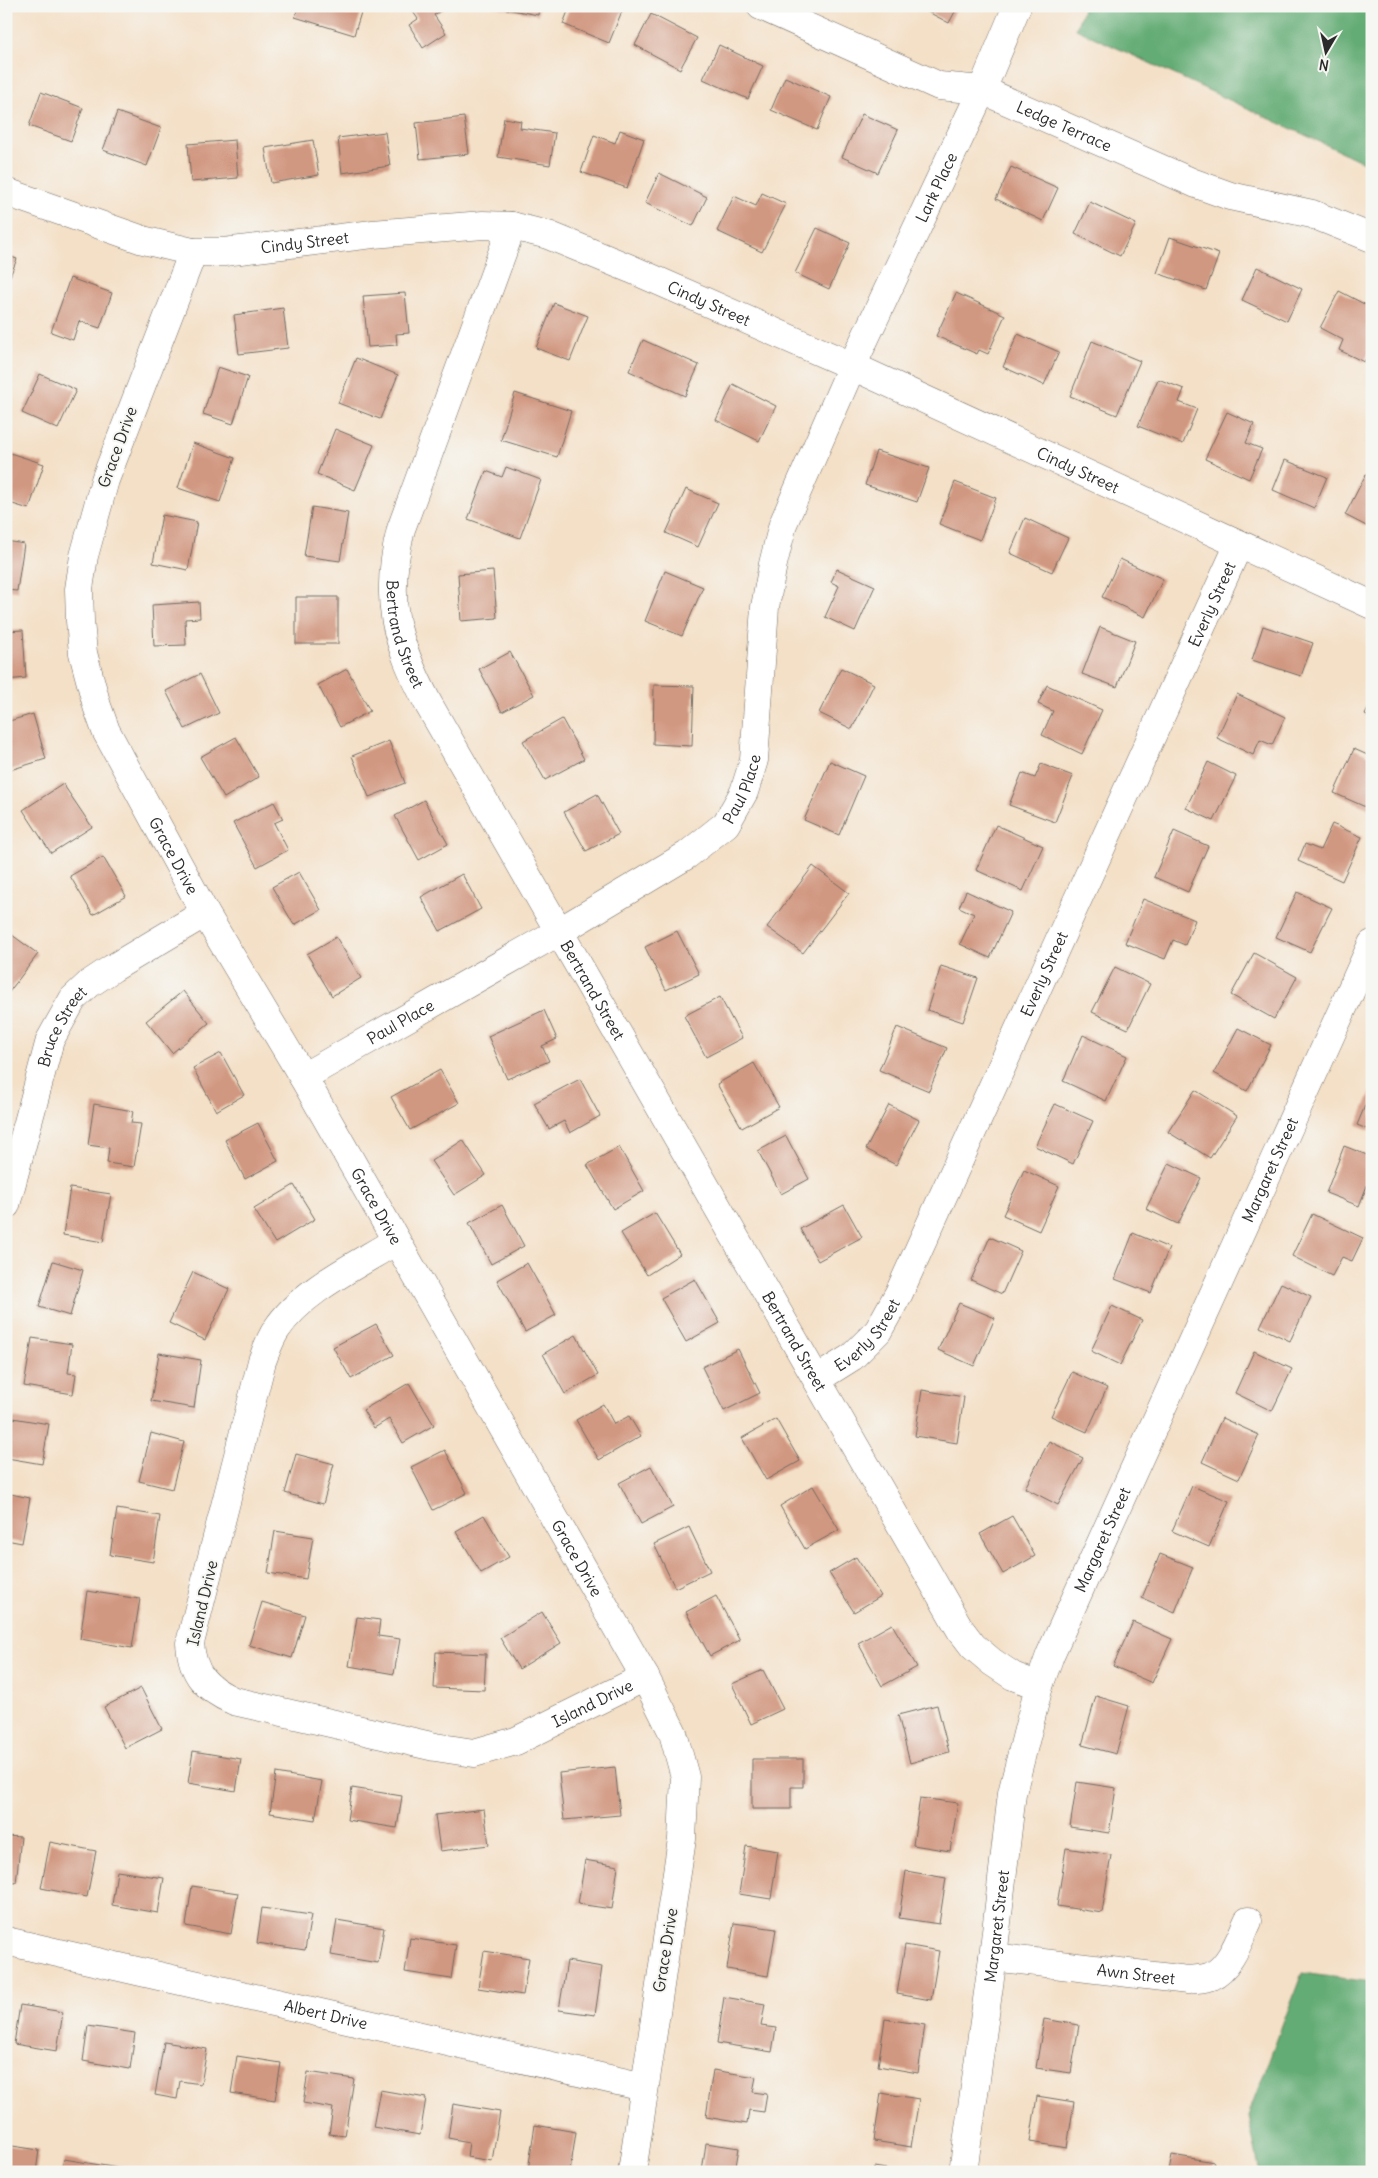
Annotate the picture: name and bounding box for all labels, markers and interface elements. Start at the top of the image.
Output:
north arrow [1300,28,1350,78]
text: N [1318,55,1330,74]
street label: Ledge Terrace [1013,96,1115,156]
street label: Lark Place [911,149,961,225]
street label: Cindy Street [260,227,351,257]
street label: Cindy Street [664,276,754,330]
street label: Grace Drive [93,404,141,490]
street label: Cindy Street [1034,442,1123,498]
street label: Everly Street [1184,558,1240,650]
street label: Bertrand Street [383,580,429,692]
street label: Paul Place [718,754,764,827]
street label: Grace Drive [145,813,203,898]
street label: Everly Street [1016,928,1072,1020]
street label: Bertrand Street [556,937,630,1044]
street label: Bruce Street [33,981,91,1069]
street label: Paul Place [363,995,437,1049]
street label: Margaret Street [1237,1114,1302,1226]
street label: Grace Drive [347,1164,406,1248]
street label: Bertrand Street [758,1288,831,1395]
street label: Everly Street [831,1295,904,1376]
street label: Margaret Street [1070,1484,1135,1595]
street label: Grace Drive [547,1516,607,1600]
street label: Island Drive [182,1558,222,1648]
street label: Island Drive [549,1675,636,1732]
street label: Margaret Street [980,1868,1013,1984]
street label: Grace Drive [648,1906,682,1994]
street label: Awn Street [1096,1959,1177,1988]
street label: Albert Drive [282,1995,369,2033]

